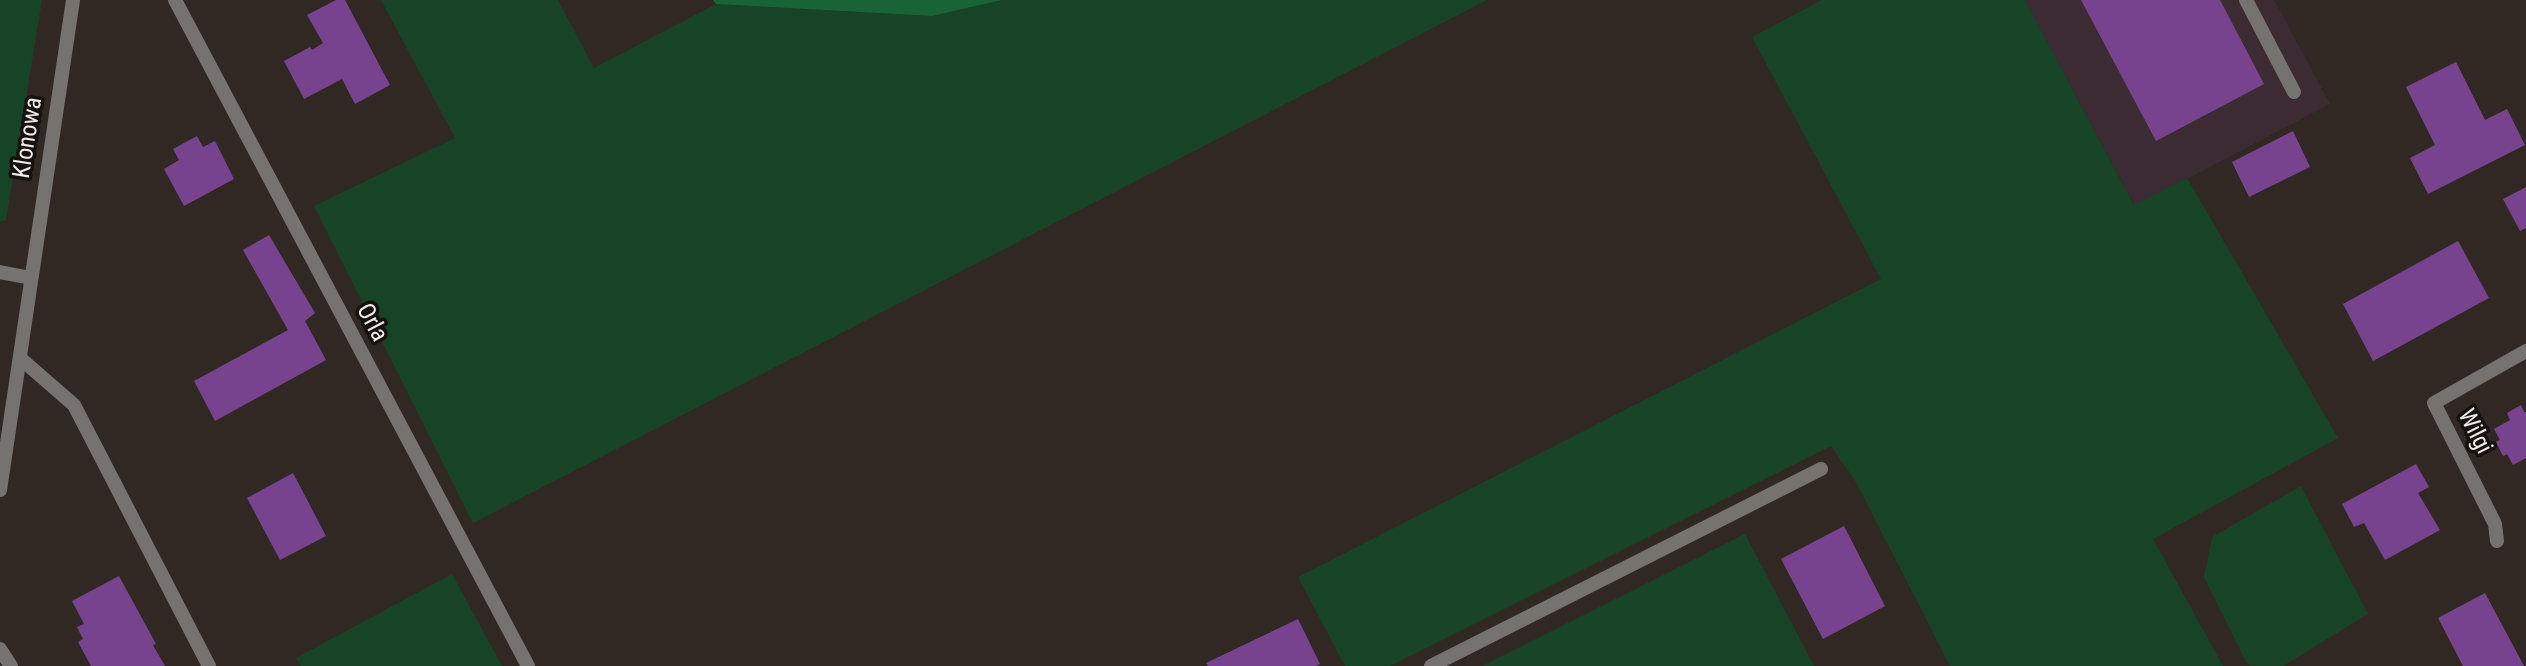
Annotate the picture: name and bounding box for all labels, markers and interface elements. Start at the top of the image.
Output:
street label: Klonowa [8,96,50,180]
street label: Orla [349,299,393,347]
street label: Wilgi [2451,405,2497,459]

